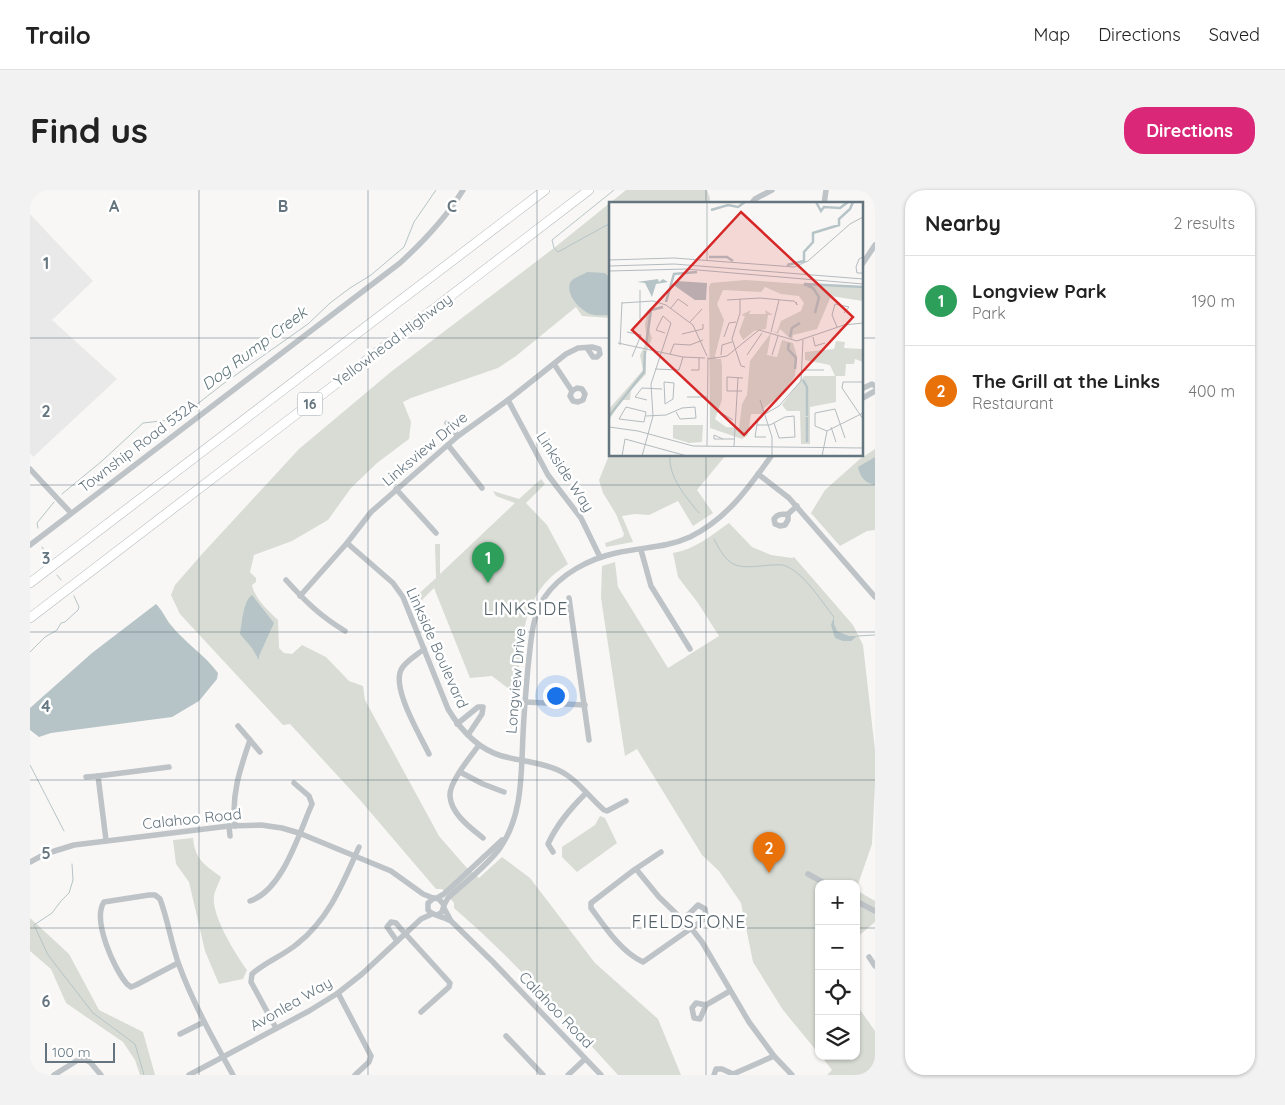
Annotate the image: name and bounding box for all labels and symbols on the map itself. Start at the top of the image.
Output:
text: A [109,196,120,216]
text: B [278,196,288,216]
text: C [447,196,457,216]
inset map [609,202,862,456]
text: 1 [43,253,49,273]
street label: Yellowhead Highway [330,289,456,390]
water label: Dog Rump Creek [197,301,312,394]
road number: 16 [298,392,322,415]
street label: Township Road 532A [75,395,201,496]
text: 2 [41,401,51,421]
street label: Linksview Drive [378,407,471,490]
street label: Linkside Way [532,428,598,515]
pin: 1 [472,542,504,583]
text: 3 [42,548,50,568]
street label: Linkside Boulevard [402,584,473,711]
district label: LINKSIDE [484,597,568,620]
street label: Longview Drive [501,627,530,735]
your location [543,683,569,709]
text: 4 [41,696,51,716]
street label: Calahoo Road [142,804,242,833]
pin: 2 [753,832,785,873]
text: 5 [41,843,51,863]
district label: FIELDSTONE [631,910,747,933]
street label: Calahoo Road [515,967,598,1052]
street label: Avonlea Way [246,972,335,1035]
text: 6 [42,991,51,1011]
scale bar [45,1040,115,1063]

